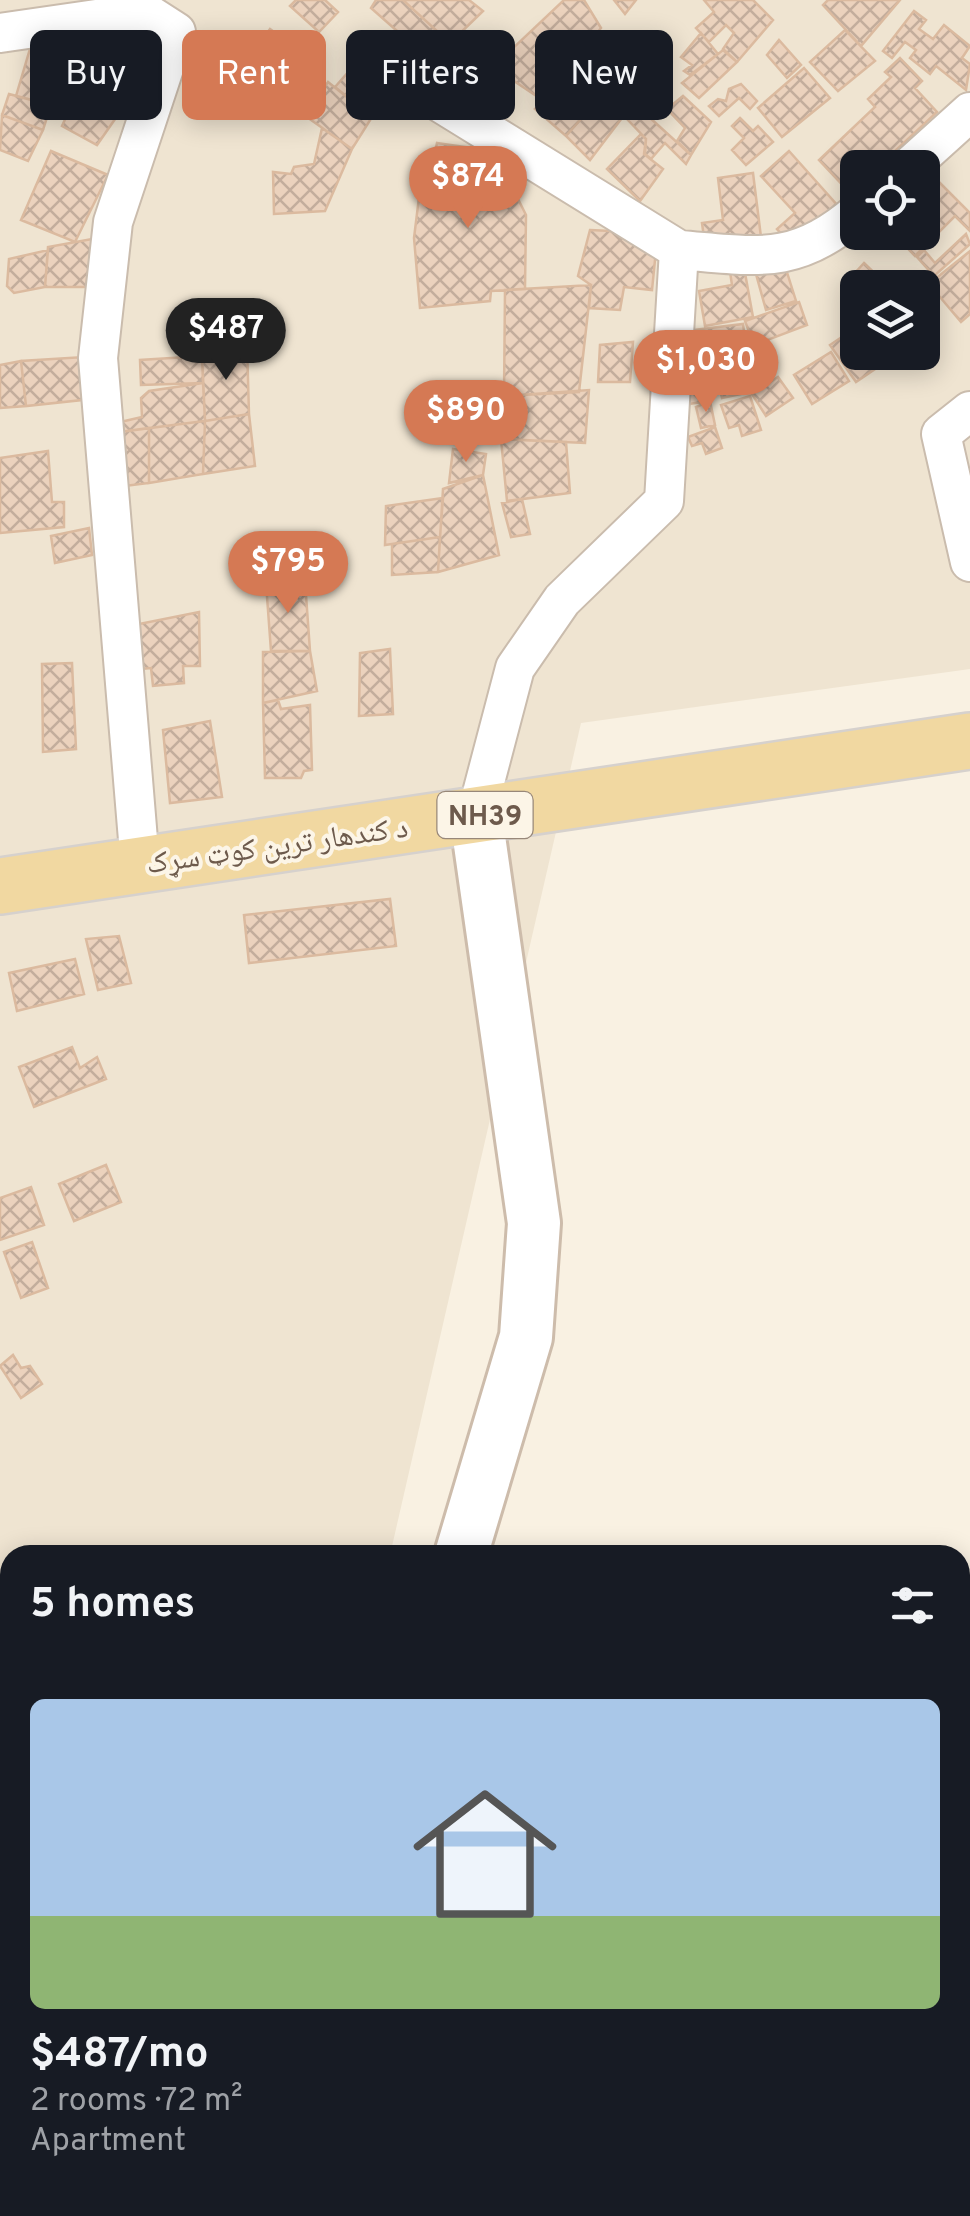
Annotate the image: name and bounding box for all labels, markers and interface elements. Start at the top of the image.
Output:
chip: Buy [30,30,162,120]
chip: Rent [182,30,326,120]
chip: Filters [346,30,515,120]
chip: New [535,30,673,120]
pin: $874 [409,146,527,231]
map controls [840,150,940,370]
button: locate [840,150,940,250]
text: $874 [431,158,505,198]
button: layers [840,270,940,370]
pin: $487 [167,298,285,383]
text: $487 [188,310,264,350]
pin: $1,030 [625,330,787,415]
text: $1,030 [655,342,757,382]
pin: $890 [407,380,525,465]
text: $890 [426,392,506,432]
pin: $795 [229,531,347,616]
text: $795 [250,543,326,583]
road number: NH39 [438,792,532,838]
street label: د کندهار ترين کوټ سړک [144,811,411,884]
icon: filters [885,1578,940,1633]
text: 5 homes [30,1579,195,1632]
icon: home [395,1764,575,1944]
text: $487/mo [30,2029,209,2082]
text: 2 rooms · 72 m² [30,2082,243,2122]
text: Apartment [30,2122,186,2162]

